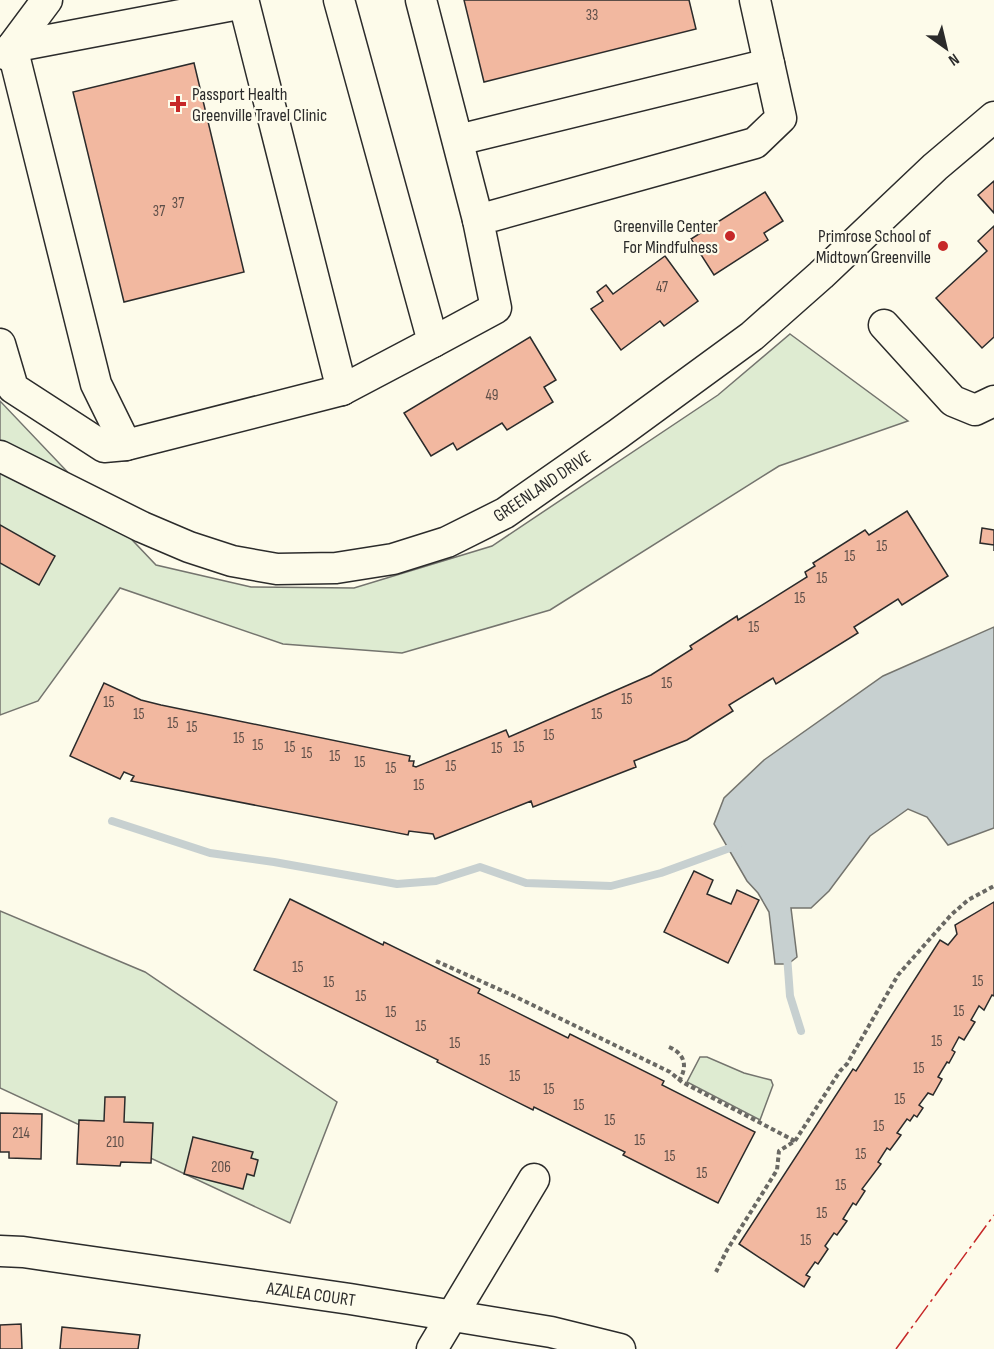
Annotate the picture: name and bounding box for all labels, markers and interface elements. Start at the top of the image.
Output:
house number: 33 [586,6,598,25]
north arrow [916,18,976,78]
text: N [945,49,962,69]
place label: Passport Health Greenville Travel Clinic [192,84,327,126]
marker: Passport Health Greenville Travel Clinic [169,95,187,113]
house number: 37 [172,194,184,213]
house number: 37 [153,202,165,221]
place label: Greenville Center For Mindfulness [613,216,718,258]
place label: Primrose School of Midtown Greenville [816,226,932,268]
marker: Greenville Center For Mindfulness [723,229,737,243]
marker: Primrose School of Midtown Greenville [936,239,950,253]
house number: 47 [656,278,668,297]
house number: 49 [486,386,498,405]
street label: GREENLAND DRIVE [490,446,595,527]
house number: 15 [876,537,888,556]
house number: 15 [844,547,856,566]
house number: 15 [816,569,828,588]
house number: 15 [794,589,806,608]
house number: 15 [748,618,760,637]
house number: 15 [661,674,673,693]
house number: 15 [621,690,633,709]
house number: 15 [103,693,115,712]
house number: 15 [133,705,145,724]
house number: 15 [591,705,603,724]
house number: 15 [167,714,179,733]
house number: 15 [186,718,198,737]
house number: 15 [543,726,555,745]
house number: 15 [233,729,245,748]
house number: 15 [252,736,264,755]
house number: 15 [284,738,296,757]
house number: 15 [513,738,525,757]
house number: 15 [491,739,503,758]
house number: 15 [301,744,313,763]
house number: 15 [329,747,341,766]
house number: 15 [354,753,366,772]
house number: 15 [445,757,457,776]
house number: 15 [385,759,397,778]
house number: 15 [413,776,425,795]
house number: 15 [292,958,304,977]
house number: 15 [972,972,984,991]
house number: 15 [323,973,335,992]
house number: 15 [355,987,367,1006]
house number: 15 [953,1002,965,1021]
house number: 15 [385,1003,397,1022]
house number: 15 [415,1017,427,1036]
house number: 15 [931,1032,943,1051]
house number: 15 [449,1034,461,1053]
house number: 15 [479,1051,491,1070]
house number: 15 [913,1059,925,1078]
house number: 15 [509,1067,521,1086]
house number: 15 [543,1080,555,1099]
house number: 15 [894,1090,906,1109]
house number: 15 [573,1096,585,1115]
house number: 15 [604,1111,616,1130]
house number: 15 [873,1117,885,1136]
house number: 214 [12,1124,30,1143]
house number: 15 [634,1131,646,1150]
house number: 210 [106,1133,124,1152]
house number: 15 [855,1145,867,1164]
house number: 15 [664,1147,676,1166]
house number: 206 [211,1158,231,1177]
house number: 15 [696,1164,708,1183]
house number: 15 [835,1176,847,1195]
house number: 15 [816,1204,828,1223]
house number: 15 [800,1231,812,1250]
street label: AZALEA COURT [264,1278,357,1311]

